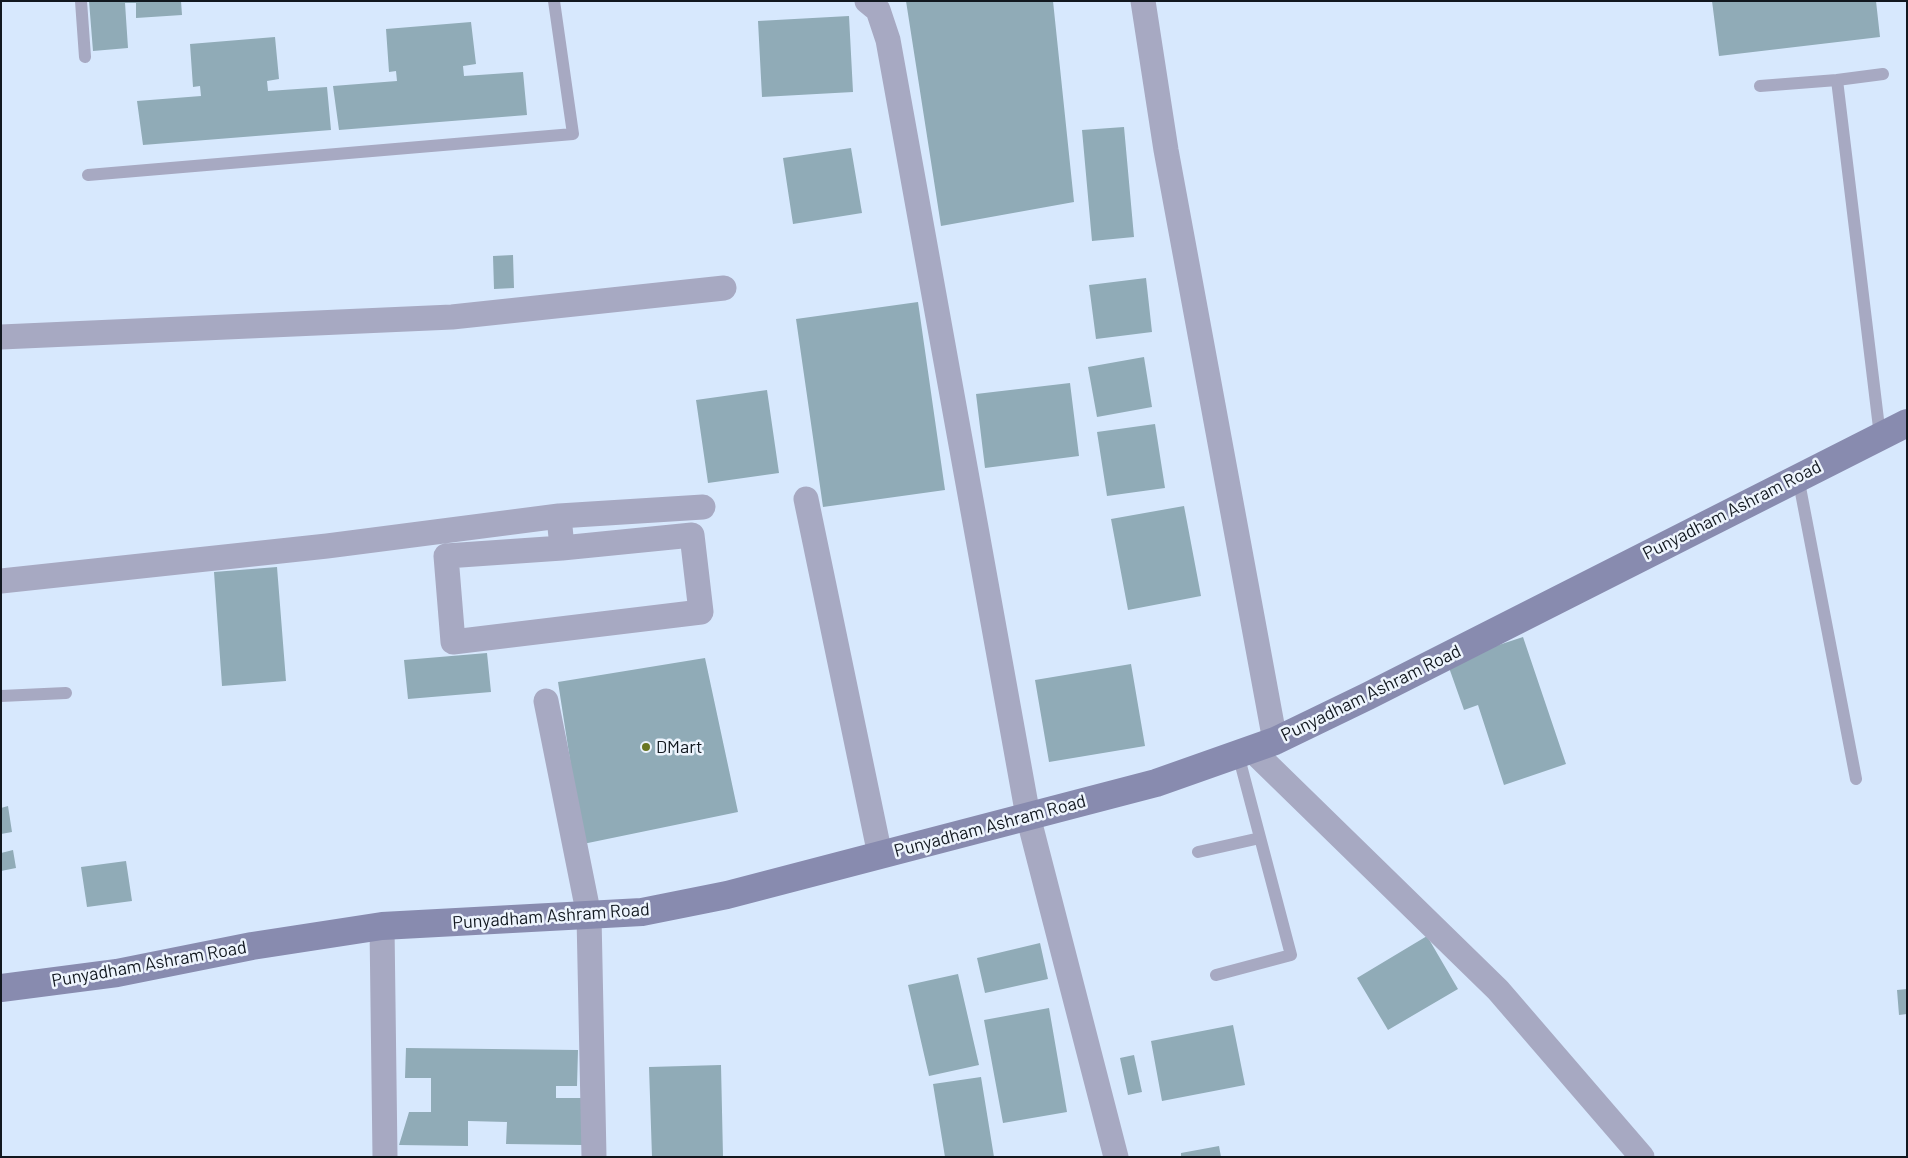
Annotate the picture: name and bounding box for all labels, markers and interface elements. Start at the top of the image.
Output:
street label: Punyadham Ashram Road [1639,456,1825,564]
street label: Punyadham Ashram Road [1277,640,1465,746]
place label: DMart [656,736,703,758]
marker: DMart [640,741,652,753]
street label: Punyadham Ashram Road [892,790,1088,862]
street label: Punyadham Ashram Road [452,898,650,934]
street label: Punyadham Ashram Road [50,936,248,992]

